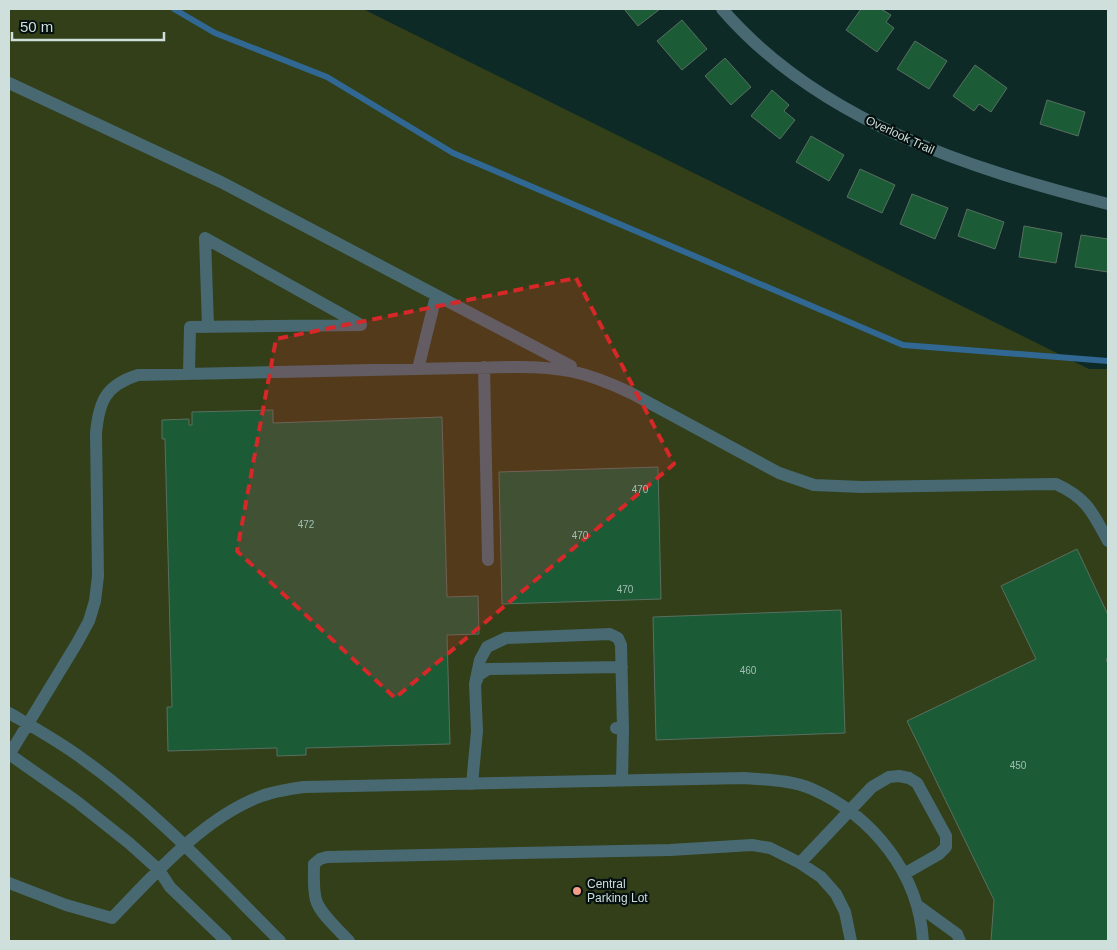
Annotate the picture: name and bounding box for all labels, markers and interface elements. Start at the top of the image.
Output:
scale bar [12,10,165,42]
text: 50 m [20,18,53,35]
street label: Overlook Trail [863,113,937,157]
house number: 470 [632,484,649,495]
house number: 472 [298,519,315,530]
house number: 470 [572,530,589,541]
house number: 470 [617,584,634,595]
house number: 460 [740,665,757,676]
house number: 450 [1010,760,1027,771]
place label: Central Parking Lot [587,877,648,905]
marker: Central Parking Lot [571,885,583,897]

